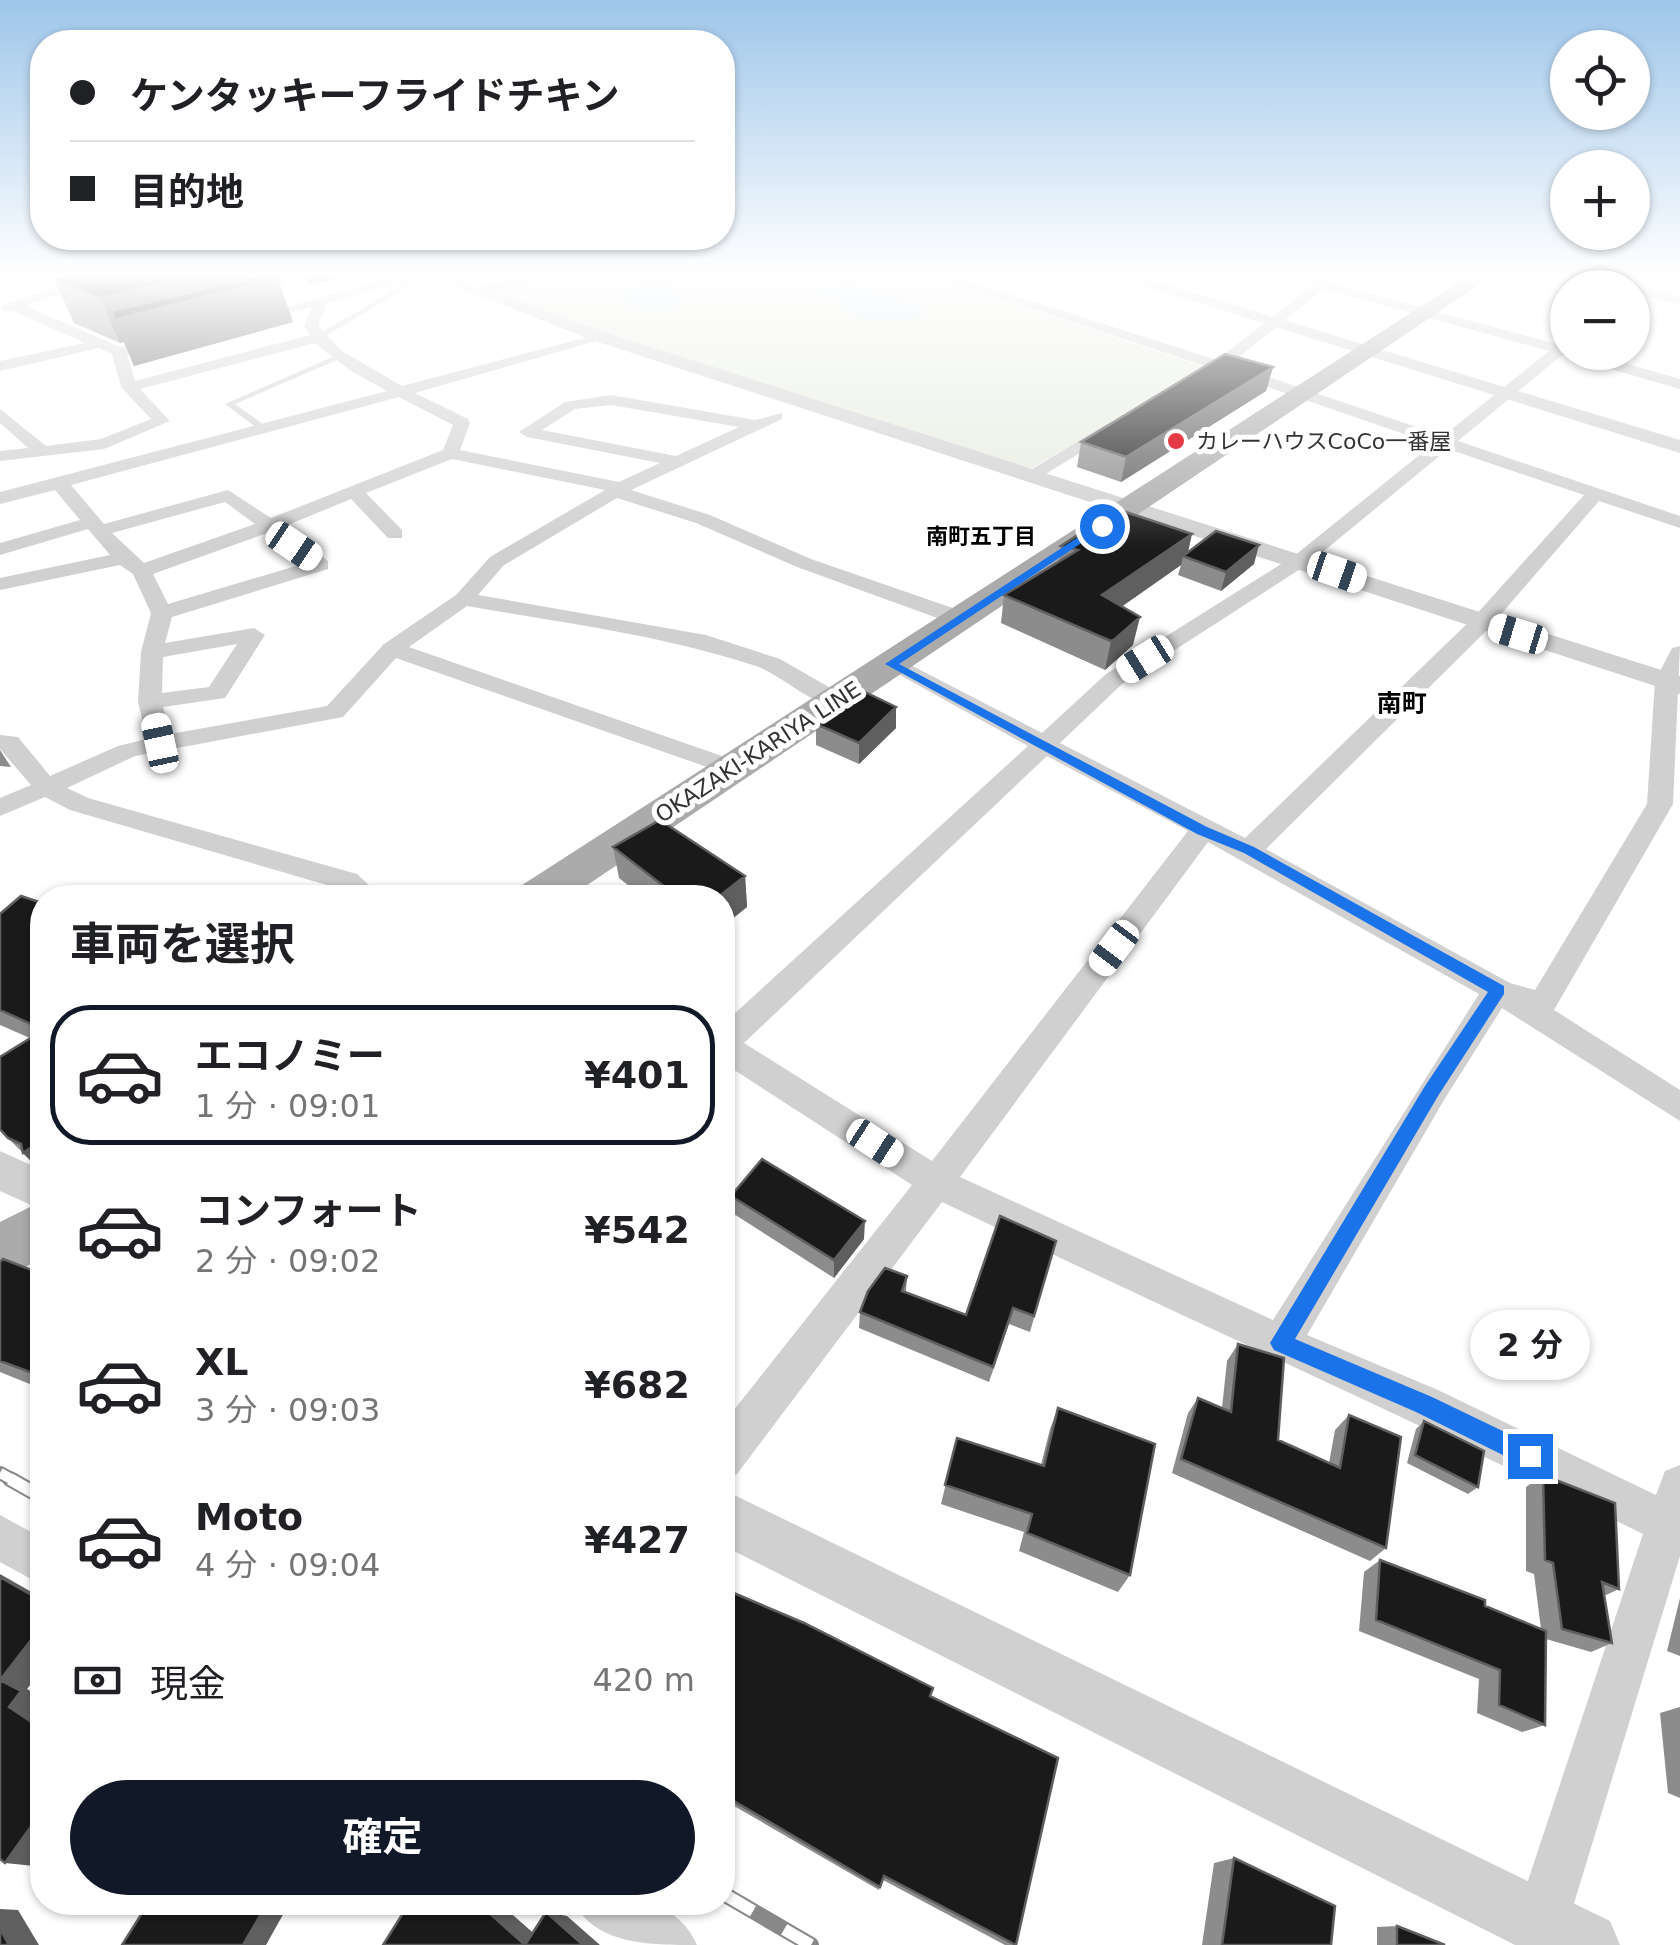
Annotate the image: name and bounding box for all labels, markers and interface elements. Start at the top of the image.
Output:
map controls [1550,30,1650,370]
button: locate [1550,30,1650,130]
text: ケンタッキーフライドチキン [130,74,619,118]
button: + [1550,150,1650,250]
text: 目的地 [130,170,244,214]
button: − [1550,270,1650,370]
place label: カレーハウスCoCo一番屋 [1196,429,1451,454]
marker: カレーハウスCoCo一番屋 [1165,430,1187,452]
route start [1080,504,1125,549]
car [261,517,327,575]
district label: 南町五丁目 [926,524,1036,549]
car [1304,548,1370,596]
car [1485,611,1551,657]
car [1112,630,1178,688]
street label: OKAZAKI-KARIYA LINE [651,676,865,828]
district label: 南町 [1377,689,1427,718]
car [139,711,181,775]
car [1084,915,1144,981]
text: 車両を選択 [70,918,295,971]
icon: car [75,1030,165,1120]
text: エコノミー [195,1034,385,1078]
text: ¥401 [584,1053,690,1097]
text: 1 分 · 09:01 [195,1087,380,1125]
car [842,1114,908,1172]
icon: car [75,1185,165,1275]
text: コンフォート [195,1189,422,1233]
text: ¥542 [584,1208,690,1252]
text: 2 分 · 09:02 [195,1242,380,1280]
callout: 2 分 [1470,1311,1590,1381]
text: 2 分 [1497,1326,1563,1364]
icon: car [75,1340,165,1430]
text: XL [195,1340,249,1384]
text: ¥682 [584,1363,690,1407]
text: 3 分 · 09:03 [195,1391,380,1429]
route end [1508,1434,1553,1479]
icon: car [75,1495,165,1585]
text: Moto [195,1495,303,1539]
text: ¥427 [584,1518,690,1562]
text: 4 分 · 09:04 [195,1546,380,1584]
icon: cash [70,1653,125,1708]
text: 420 m [593,1661,695,1699]
text: 現金 [150,1662,226,1706]
button: 確定 [70,1780,695,1895]

